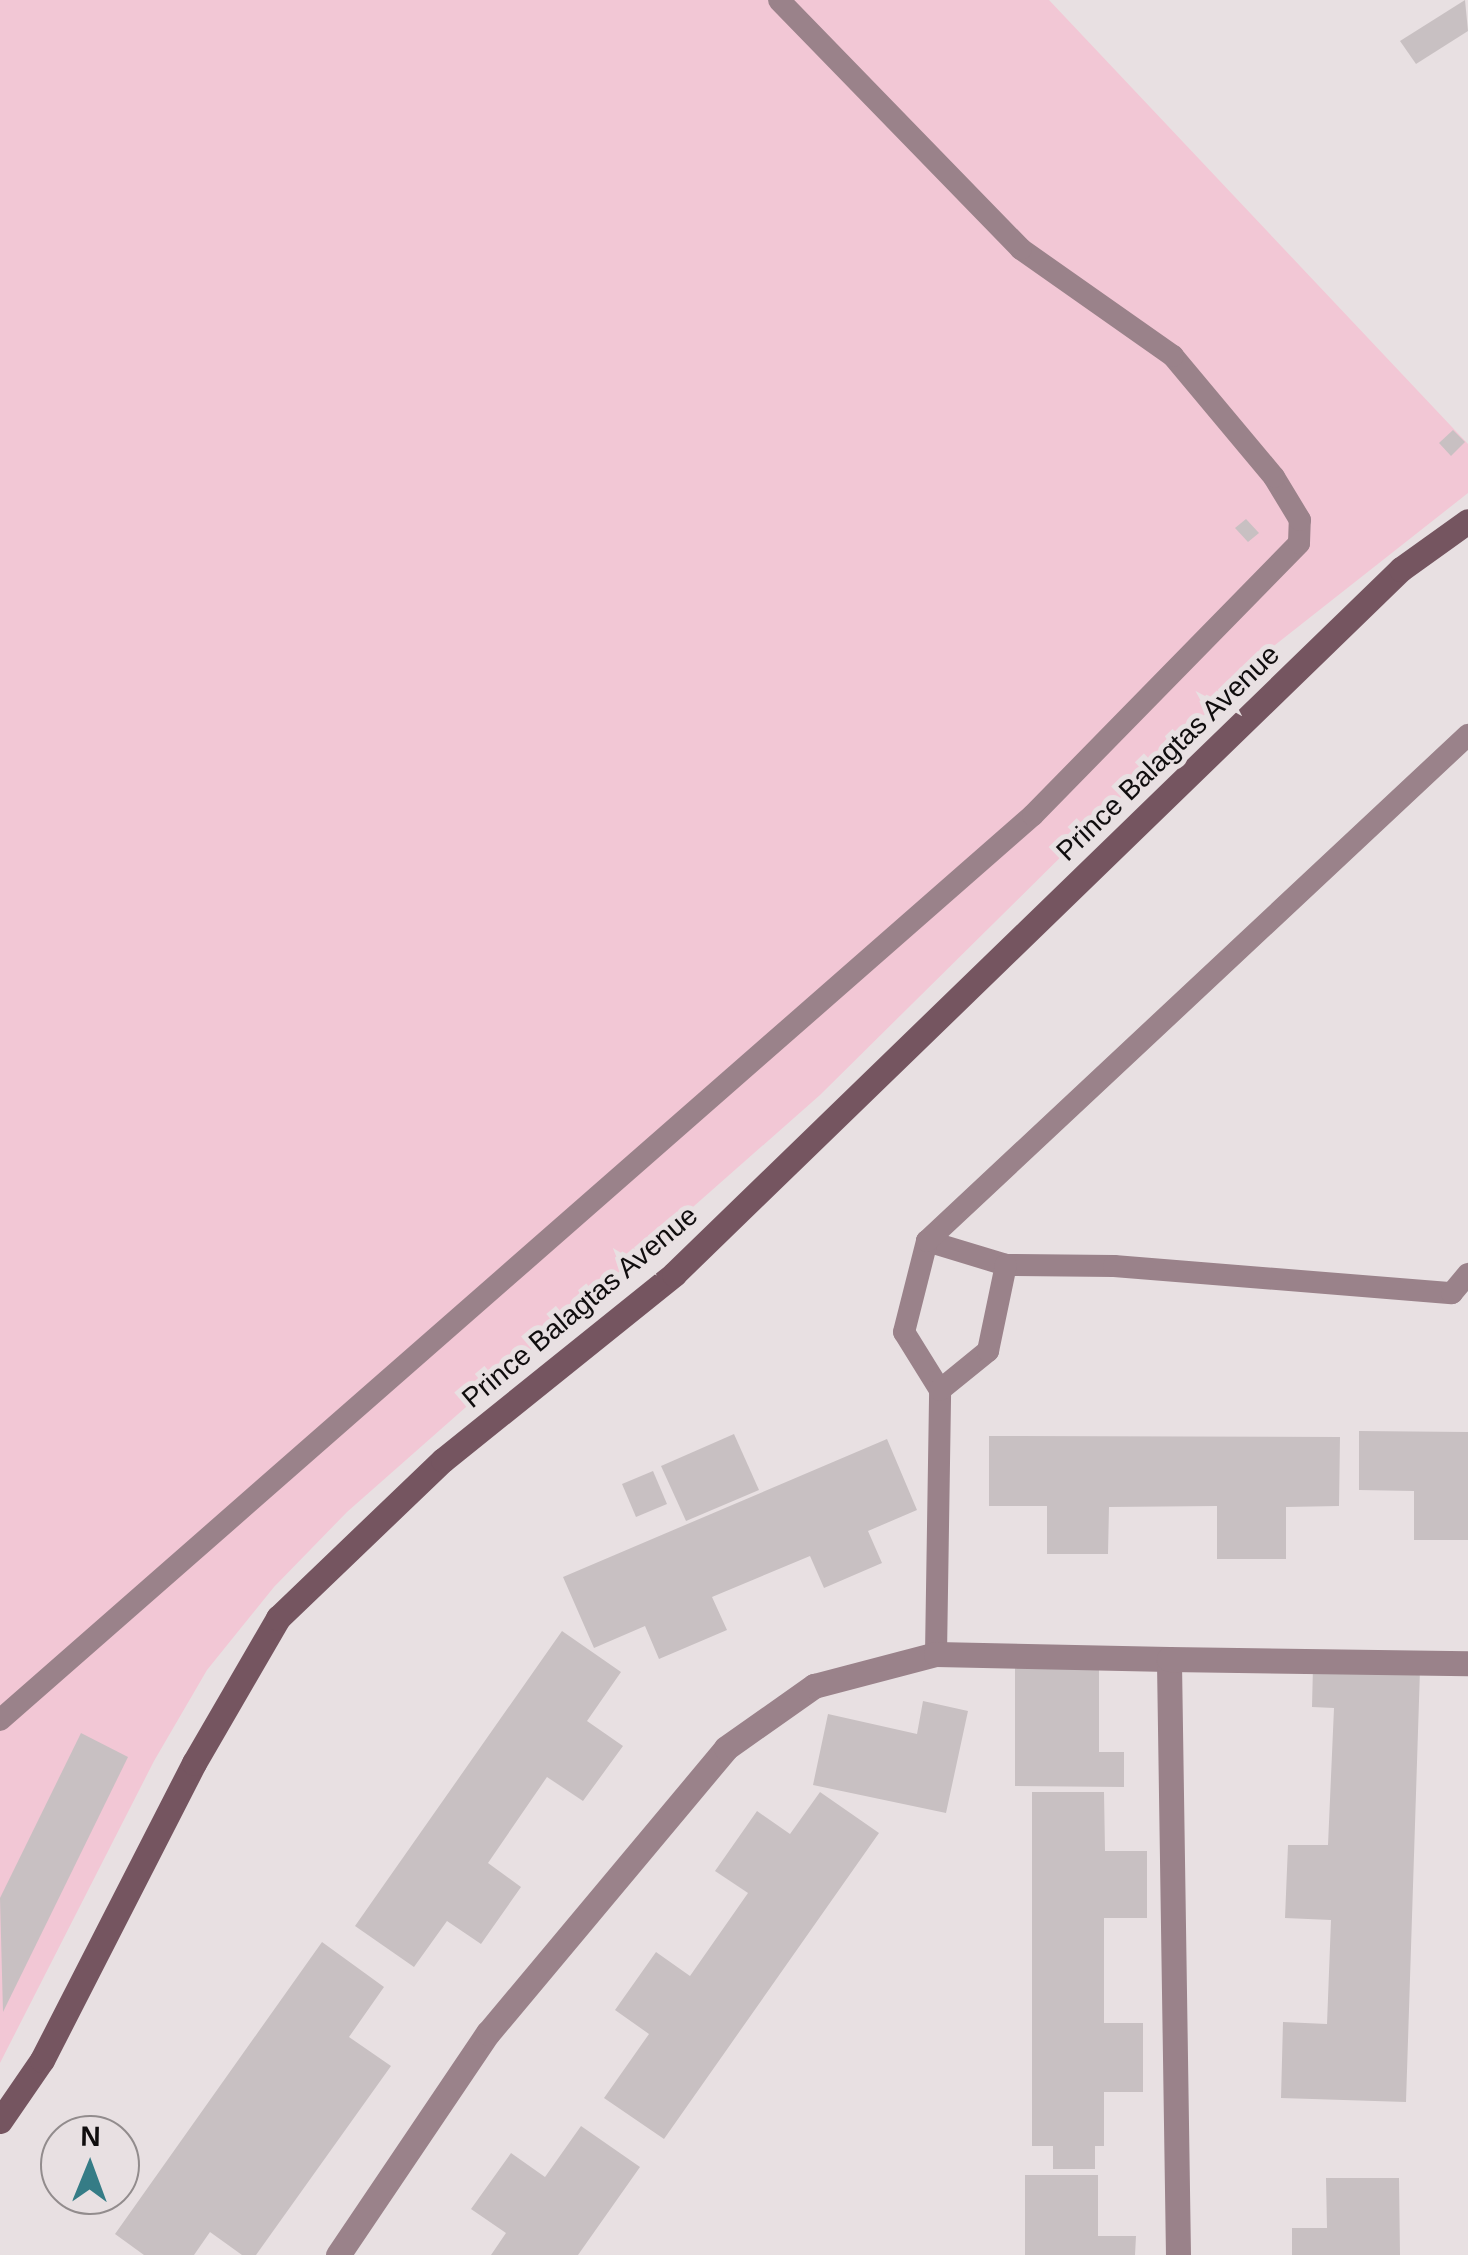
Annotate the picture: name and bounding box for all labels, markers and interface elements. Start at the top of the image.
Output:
street label: Prince Balagtas Avenue [1049,637,1287,869]
street label: Prince Balagtas Avenue [455,1198,705,1416]
north arrow [40,2115,140,2215]
text: N [80,2121,101,2152]

